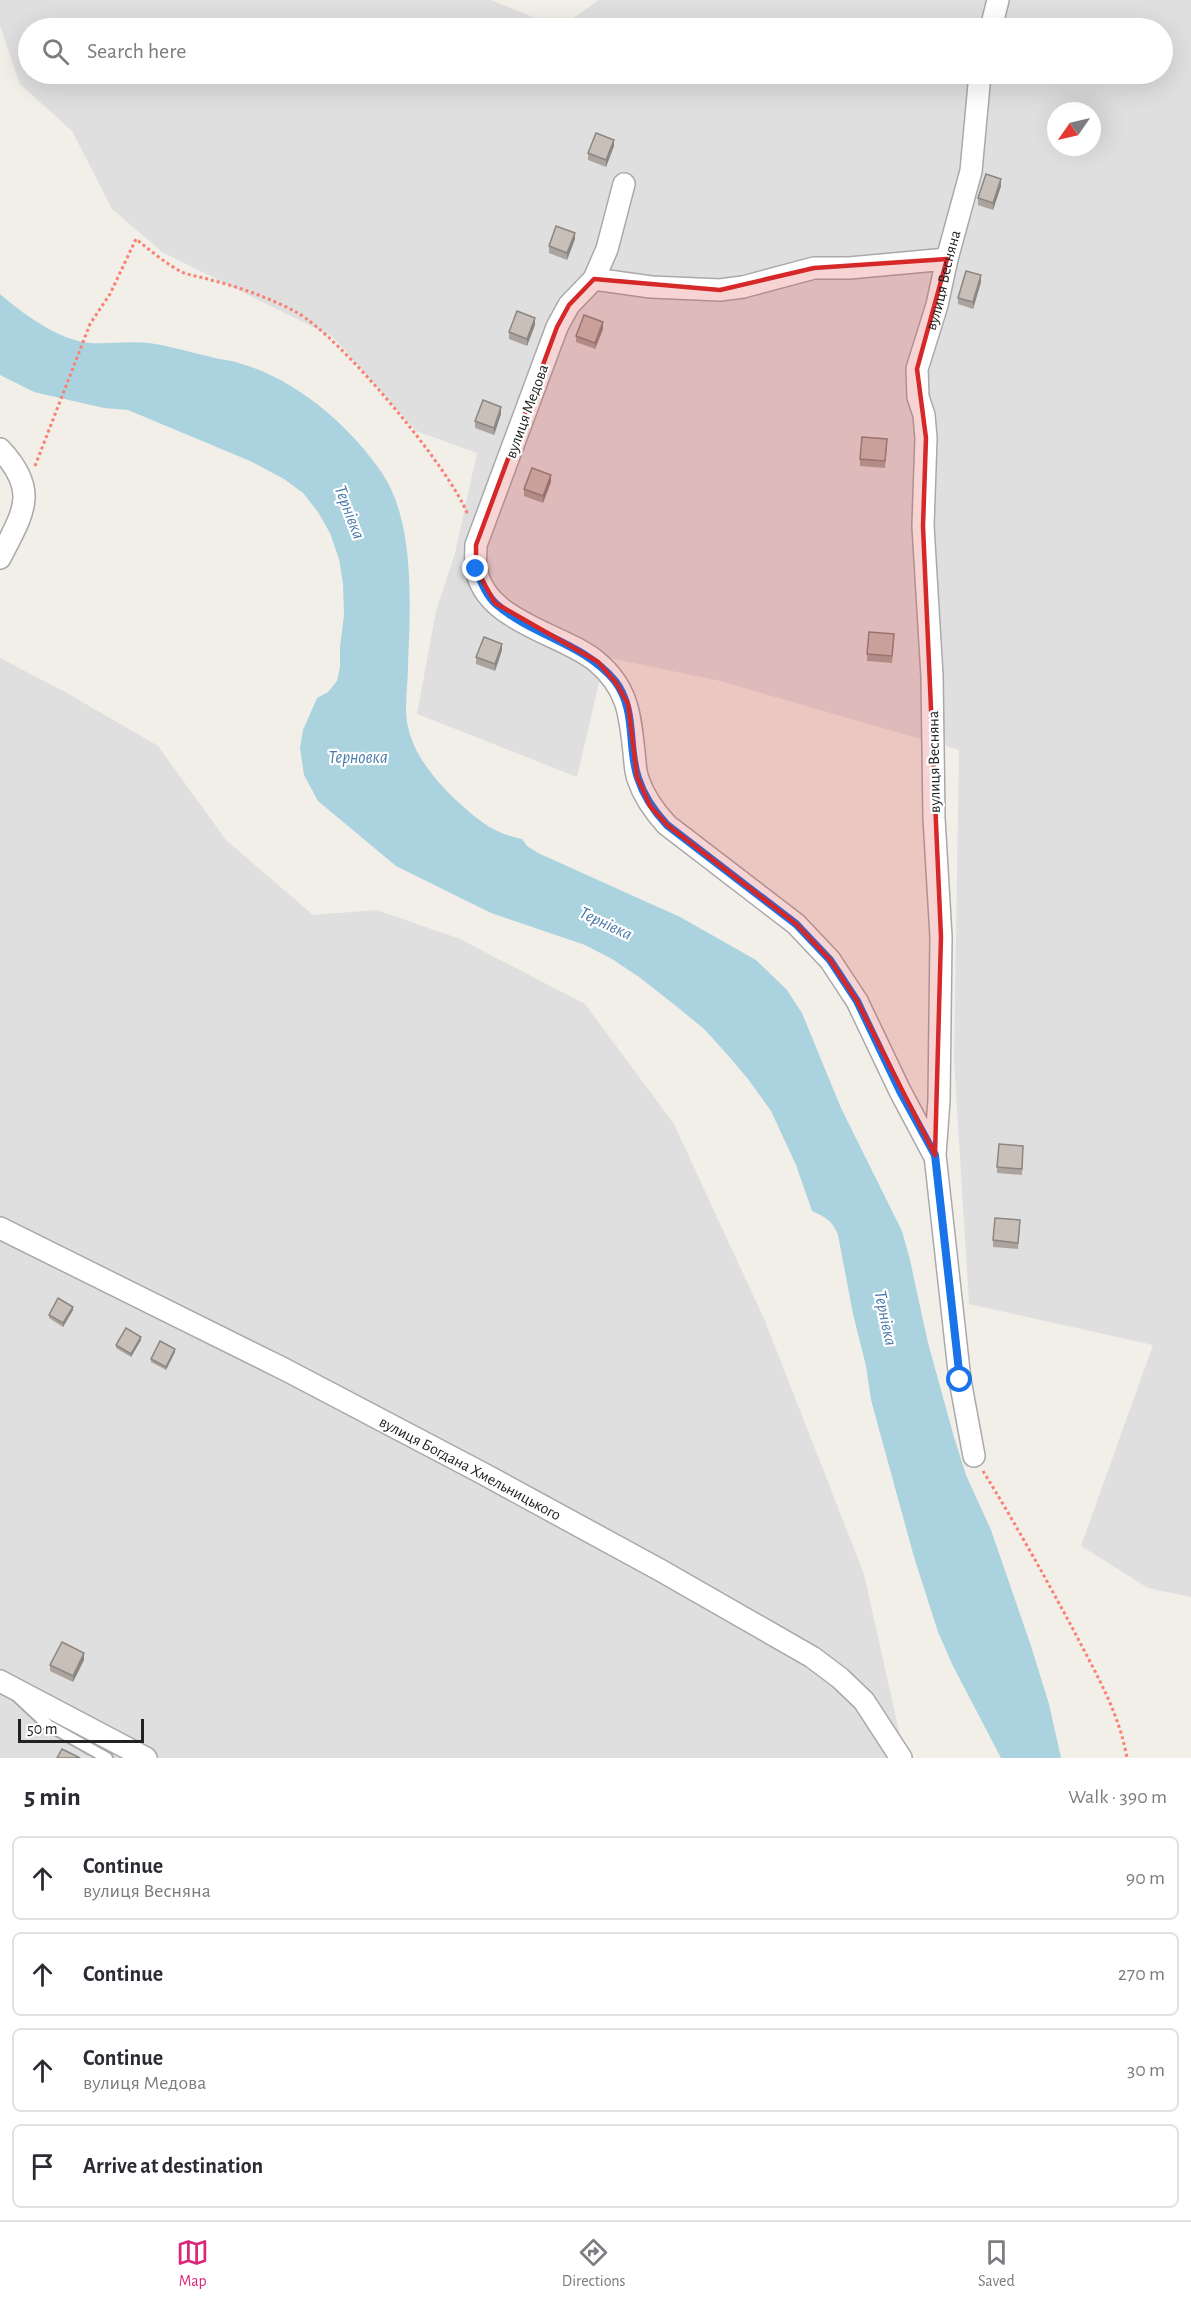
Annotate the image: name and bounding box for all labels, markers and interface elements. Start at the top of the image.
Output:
search box [18,18,1173,84]
icon: search [39,35,72,68]
text: Search here [87,40,186,62]
north arrow [1047,102,1101,156]
street label: вулиця Весняна [923,229,963,332]
street label: вулиця Медова [503,362,552,461]
water label: Тернівка [331,483,368,542]
route end [462,555,488,581]
street label: вулиця Весняна [925,711,944,813]
water label: Терновка [328,749,388,767]
water label: Тернівка [576,904,635,944]
water label: Тернівка [870,1289,900,1347]
route start [946,1366,972,1392]
street label: вулиця Богдана Хмельницького [377,1414,564,1524]
scale bar [18,1716,144,1744]
text: 50 m [27,1721,58,1737]
text: 5 min [24,1784,81,1810]
text: Walk · 390 m [1068,1787,1167,1807]
text: Continue [83,1855,163,1877]
icon: ahead [26,1862,59,1895]
text: 90 m [1126,1868,1165,1888]
text: вулиця Весняна [83,1881,211,1901]
icon: ahead [26,1958,59,1991]
text: Continue [83,1963,163,1985]
text: 270 m [1118,1964,1165,1984]
text: Continue [83,2047,163,2069]
icon: ahead [26,2054,59,2087]
text: 30 m [1127,2060,1165,2080]
text: вулиця Медова [83,2073,206,2093]
icon: arrive [26,2150,59,2183]
text: Arrive at destination [83,2155,263,2177]
tab: Map [176,2236,209,2291]
tab: Directions [562,2236,626,2291]
tab: Saved [978,2236,1015,2291]

